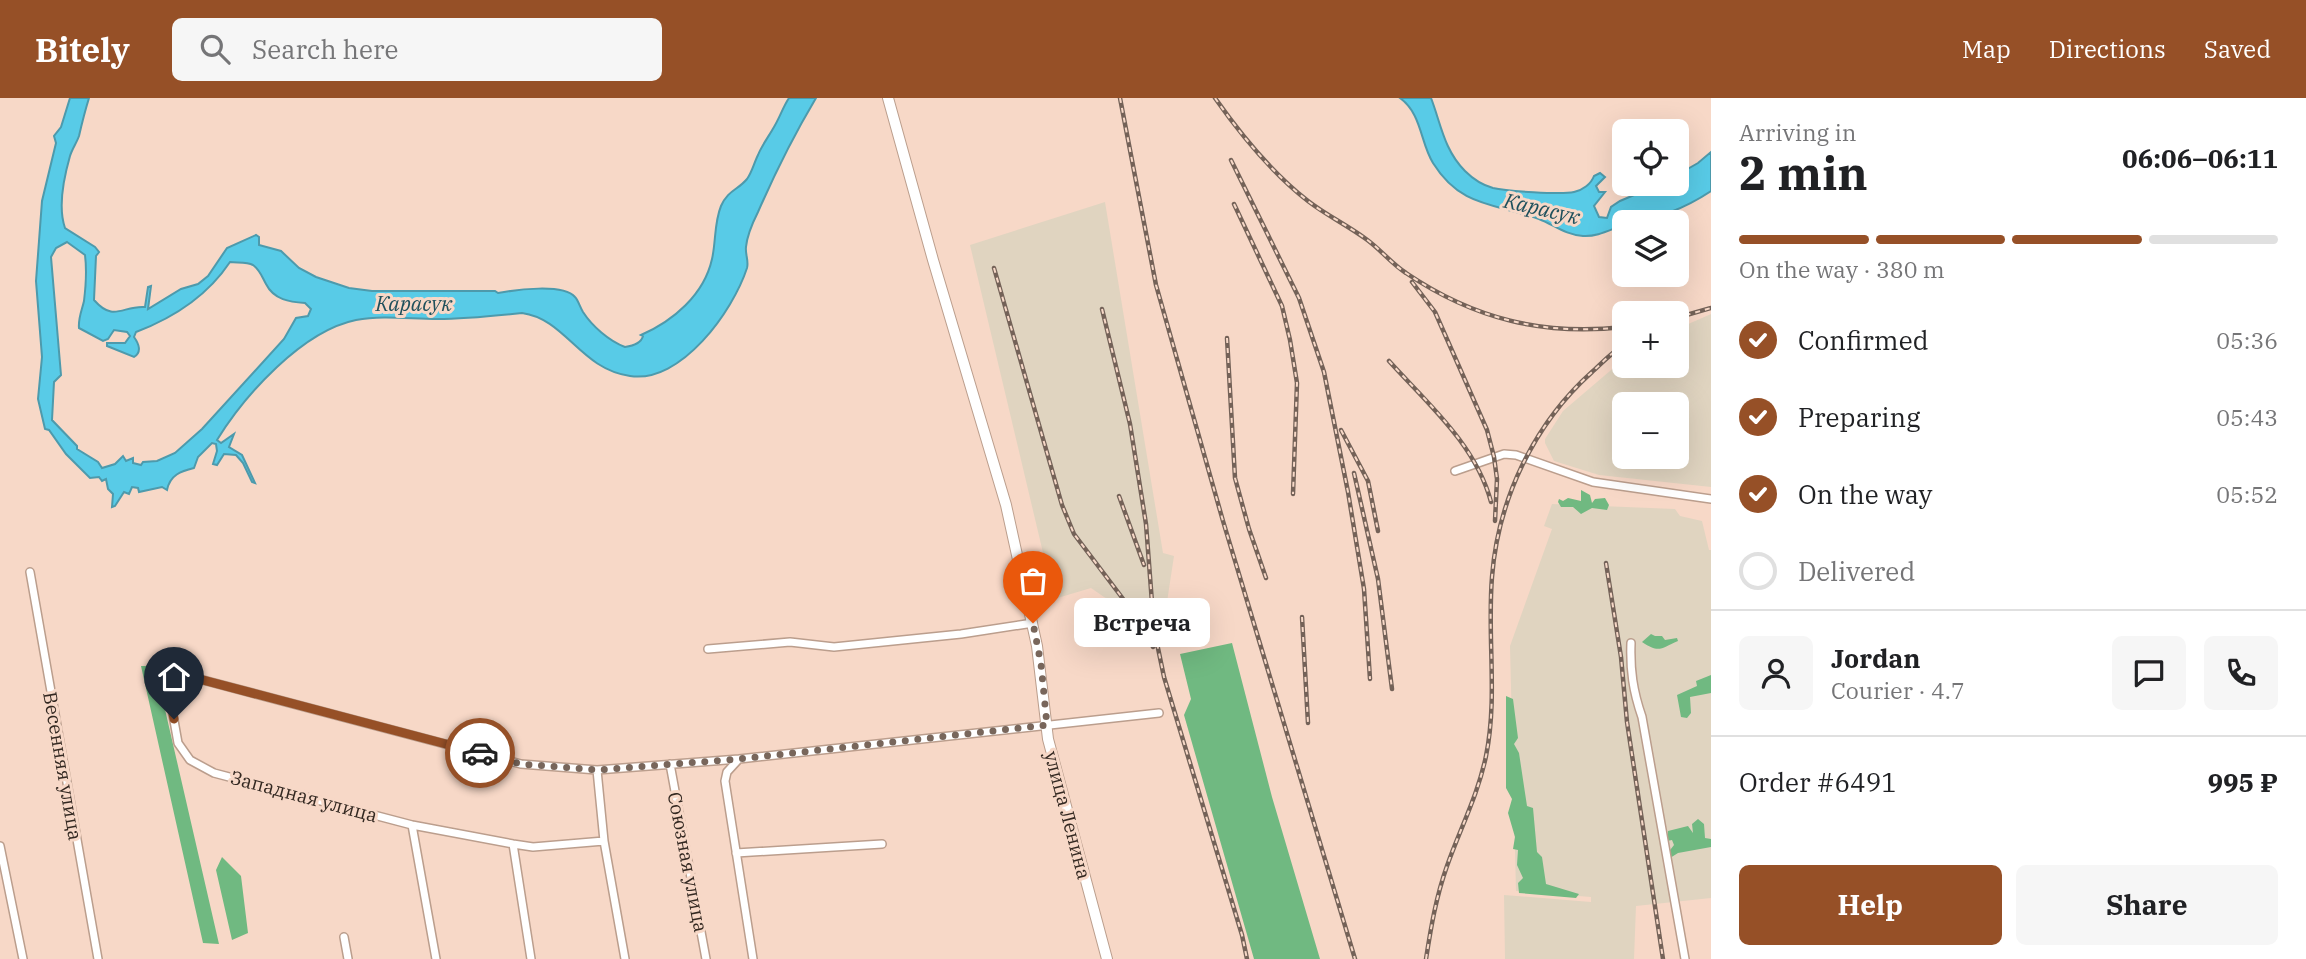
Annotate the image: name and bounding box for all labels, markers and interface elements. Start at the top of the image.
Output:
search box [172,18,662,81]
text: Bitely [35,28,130,71]
icon: search [196,30,234,68]
text: Search here [252,32,398,66]
text: Map [1962,33,2011,65]
text: Directions [2049,33,2166,65]
text: Saved [2204,33,2271,65]
text: Arriving in [1739,117,1856,147]
map controls [1612,119,1689,469]
button: locate [1612,119,1689,196]
text: 06:06–06:11 [2122,141,2278,175]
text: 2 min [1739,143,1868,203]
water label: Карасук [1501,185,1583,230]
button: layers [1612,210,1689,287]
text: On the way · 380 m [1739,254,1945,284]
water label: Карасук [374,289,453,317]
button: + [1612,301,1689,378]
icon: check [1739,321,1777,359]
text: Confirmed [1798,323,1929,357]
text: 05:36 [2216,325,2278,355]
button: − [1612,392,1689,469]
icon: check [1739,398,1777,436]
text: Preparing [1798,400,1920,434]
text: 05:43 [2216,402,2278,432]
icon: check [1739,475,1777,513]
text: On the way [1798,477,1932,511]
text: 05:52 [2216,479,2278,509]
pin [1003,551,1063,623]
text: Delivered [1798,554,1915,588]
icon: bag [1014,562,1052,600]
callout: Встреча [1075,598,1212,648]
text: Встреча [1093,607,1191,637]
button: person [1739,636,1813,710]
button: chat [2112,636,2186,710]
button: phone [2204,636,2278,710]
text: Jordan [1831,641,1921,675]
pin [144,647,204,719]
icon: home [155,658,193,696]
text: Courier · 4.7 [1831,675,1965,705]
street label: Весенняя улица [38,690,88,842]
courier [445,718,515,788]
icon: car [461,734,499,772]
street label: улица Ленина [1039,748,1097,882]
street label: Западная улица [228,765,380,827]
text: Order #6491 [1739,765,1897,799]
text: 995 ₽ [2207,765,2278,799]
street label: Союзная улица [663,790,713,934]
button: Help [1739,865,2002,945]
button: Share [2016,865,2278,945]

